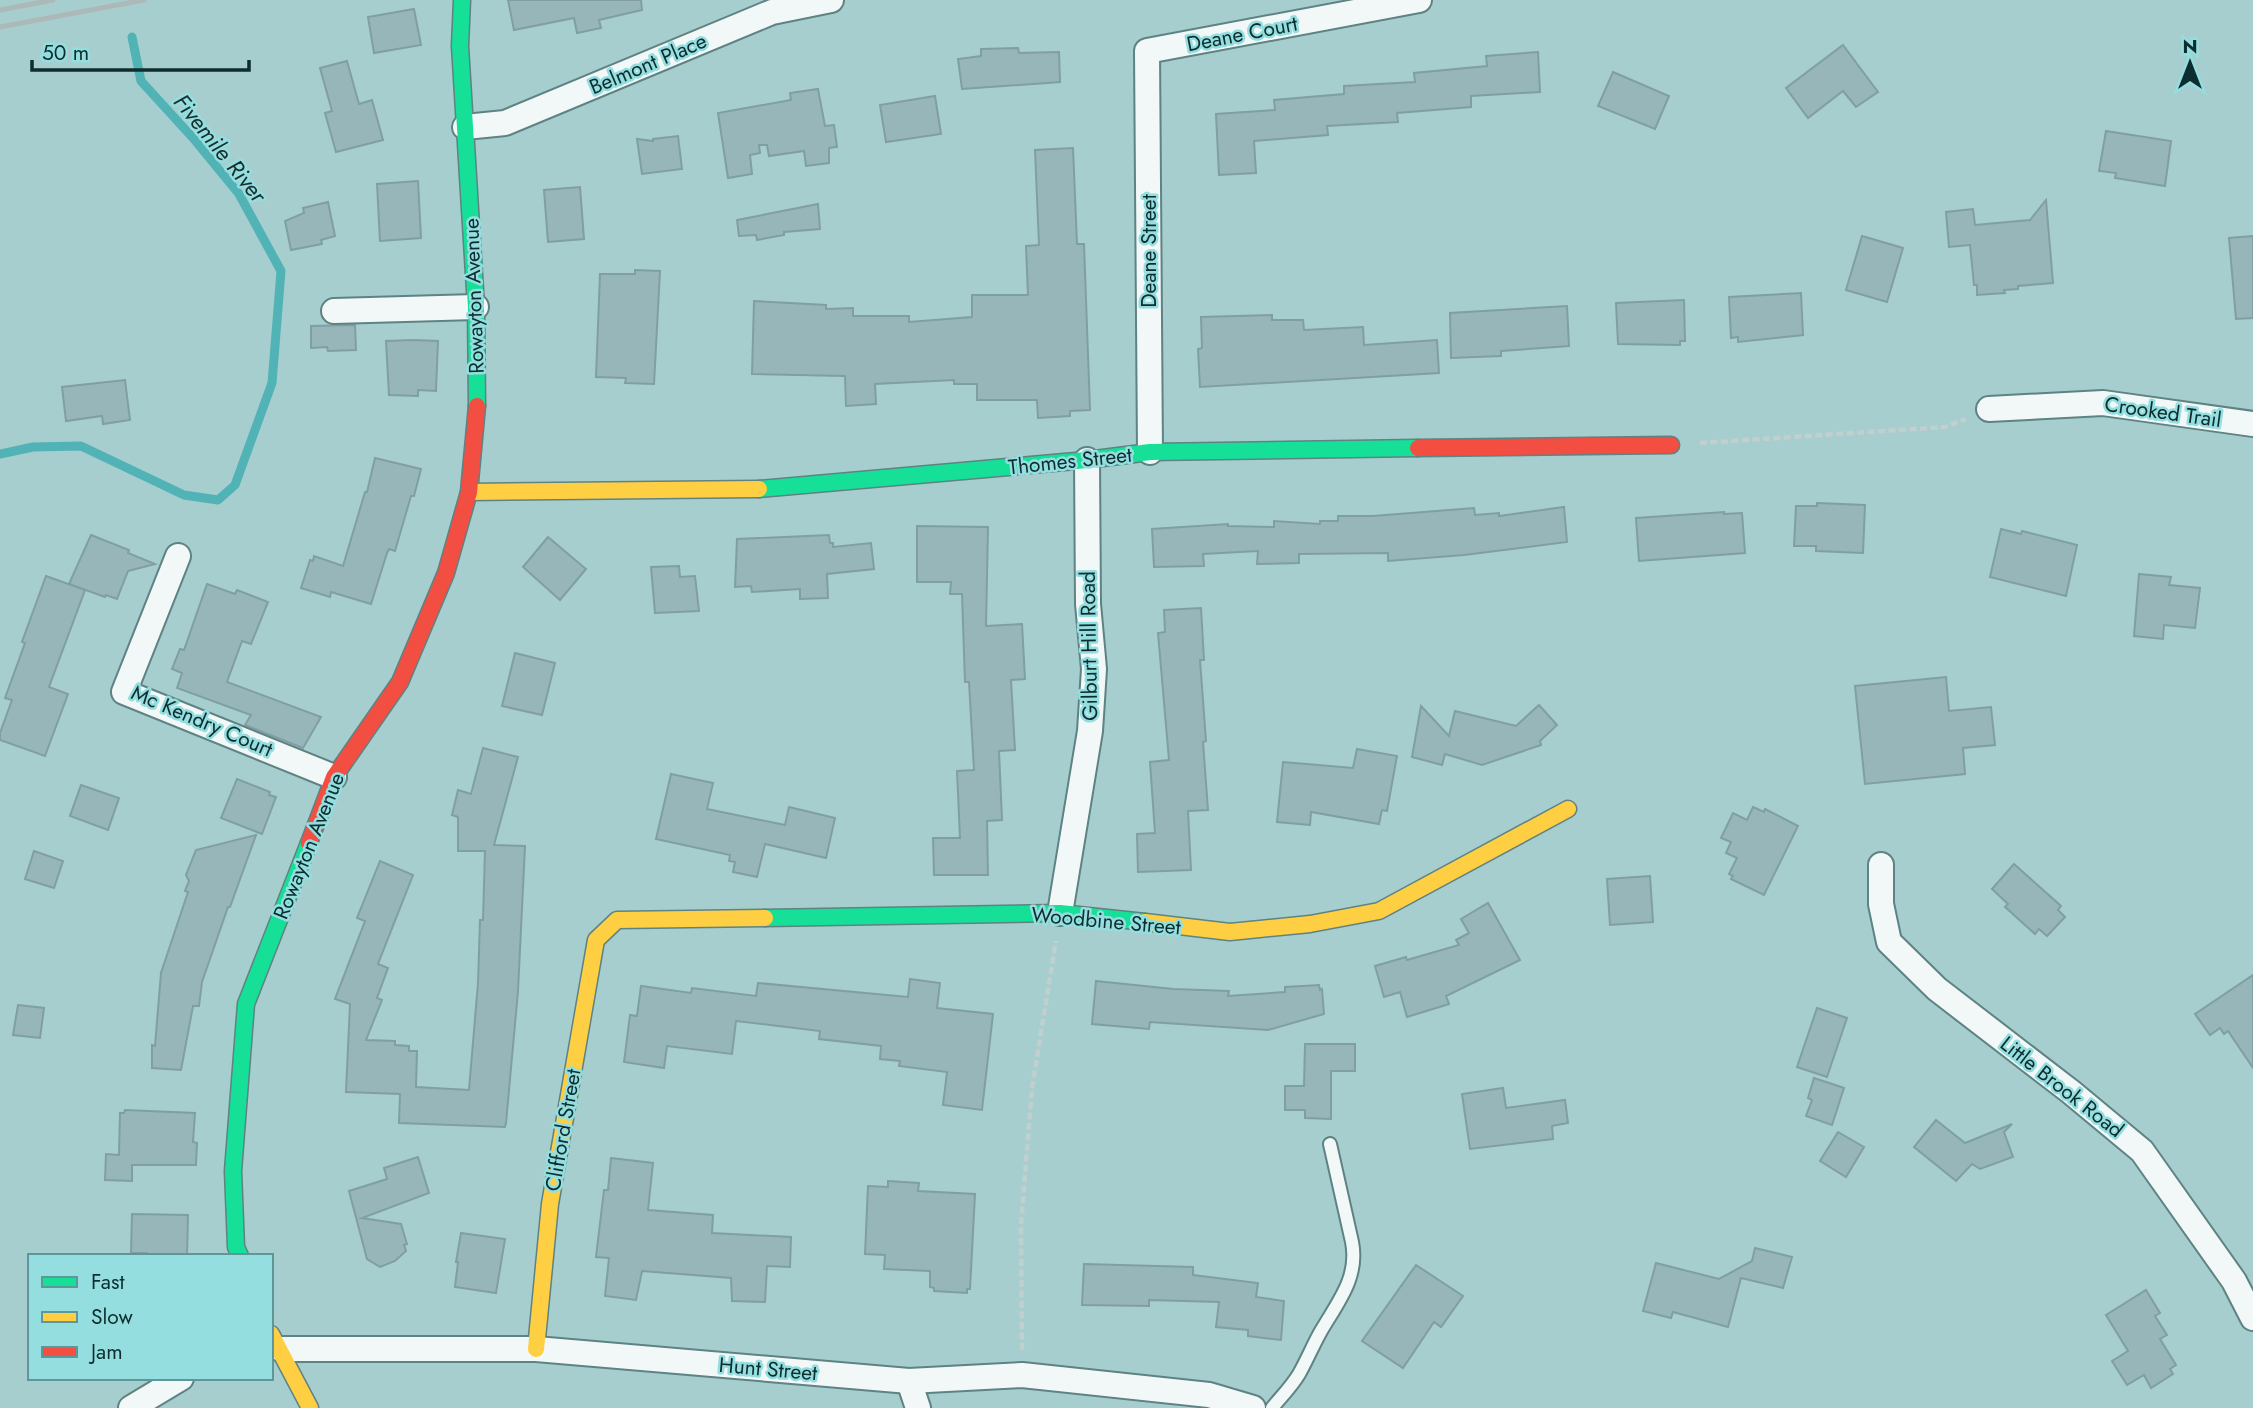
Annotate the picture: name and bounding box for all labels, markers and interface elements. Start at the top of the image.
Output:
street label: Deane Court [1184,9,1300,59]
street label: Belmont Place [585,26,711,102]
scale bar [32,28,248,72]
north arrow [2155,28,2225,98]
text: N [2182,33,2198,60]
text: 50 m [42,38,89,68]
water label: Fivemile River [165,86,275,211]
street label: Deane Street [1134,194,1164,308]
street label: Rowayton Avenue [456,218,492,374]
street label: Crooked Trail [2103,389,2223,435]
street label: Thomes Street [1007,440,1133,482]
street label: Gilburt Hill Road [1073,571,1105,721]
street label: Mc Kendry Court [127,678,277,764]
street label: Rowayton Avenue [266,768,352,924]
street label: Woodbine Street [1030,900,1182,942]
street label: Little Brook Road [1994,1029,2130,1145]
street label: Clifford Street [537,1066,589,1194]
legend [28,1254,273,1380]
text: Fast [91,1267,124,1297]
text: Slow [91,1302,133,1332]
text: Jam [88,1337,123,1367]
street label: Hunt Street [718,1350,818,1388]

